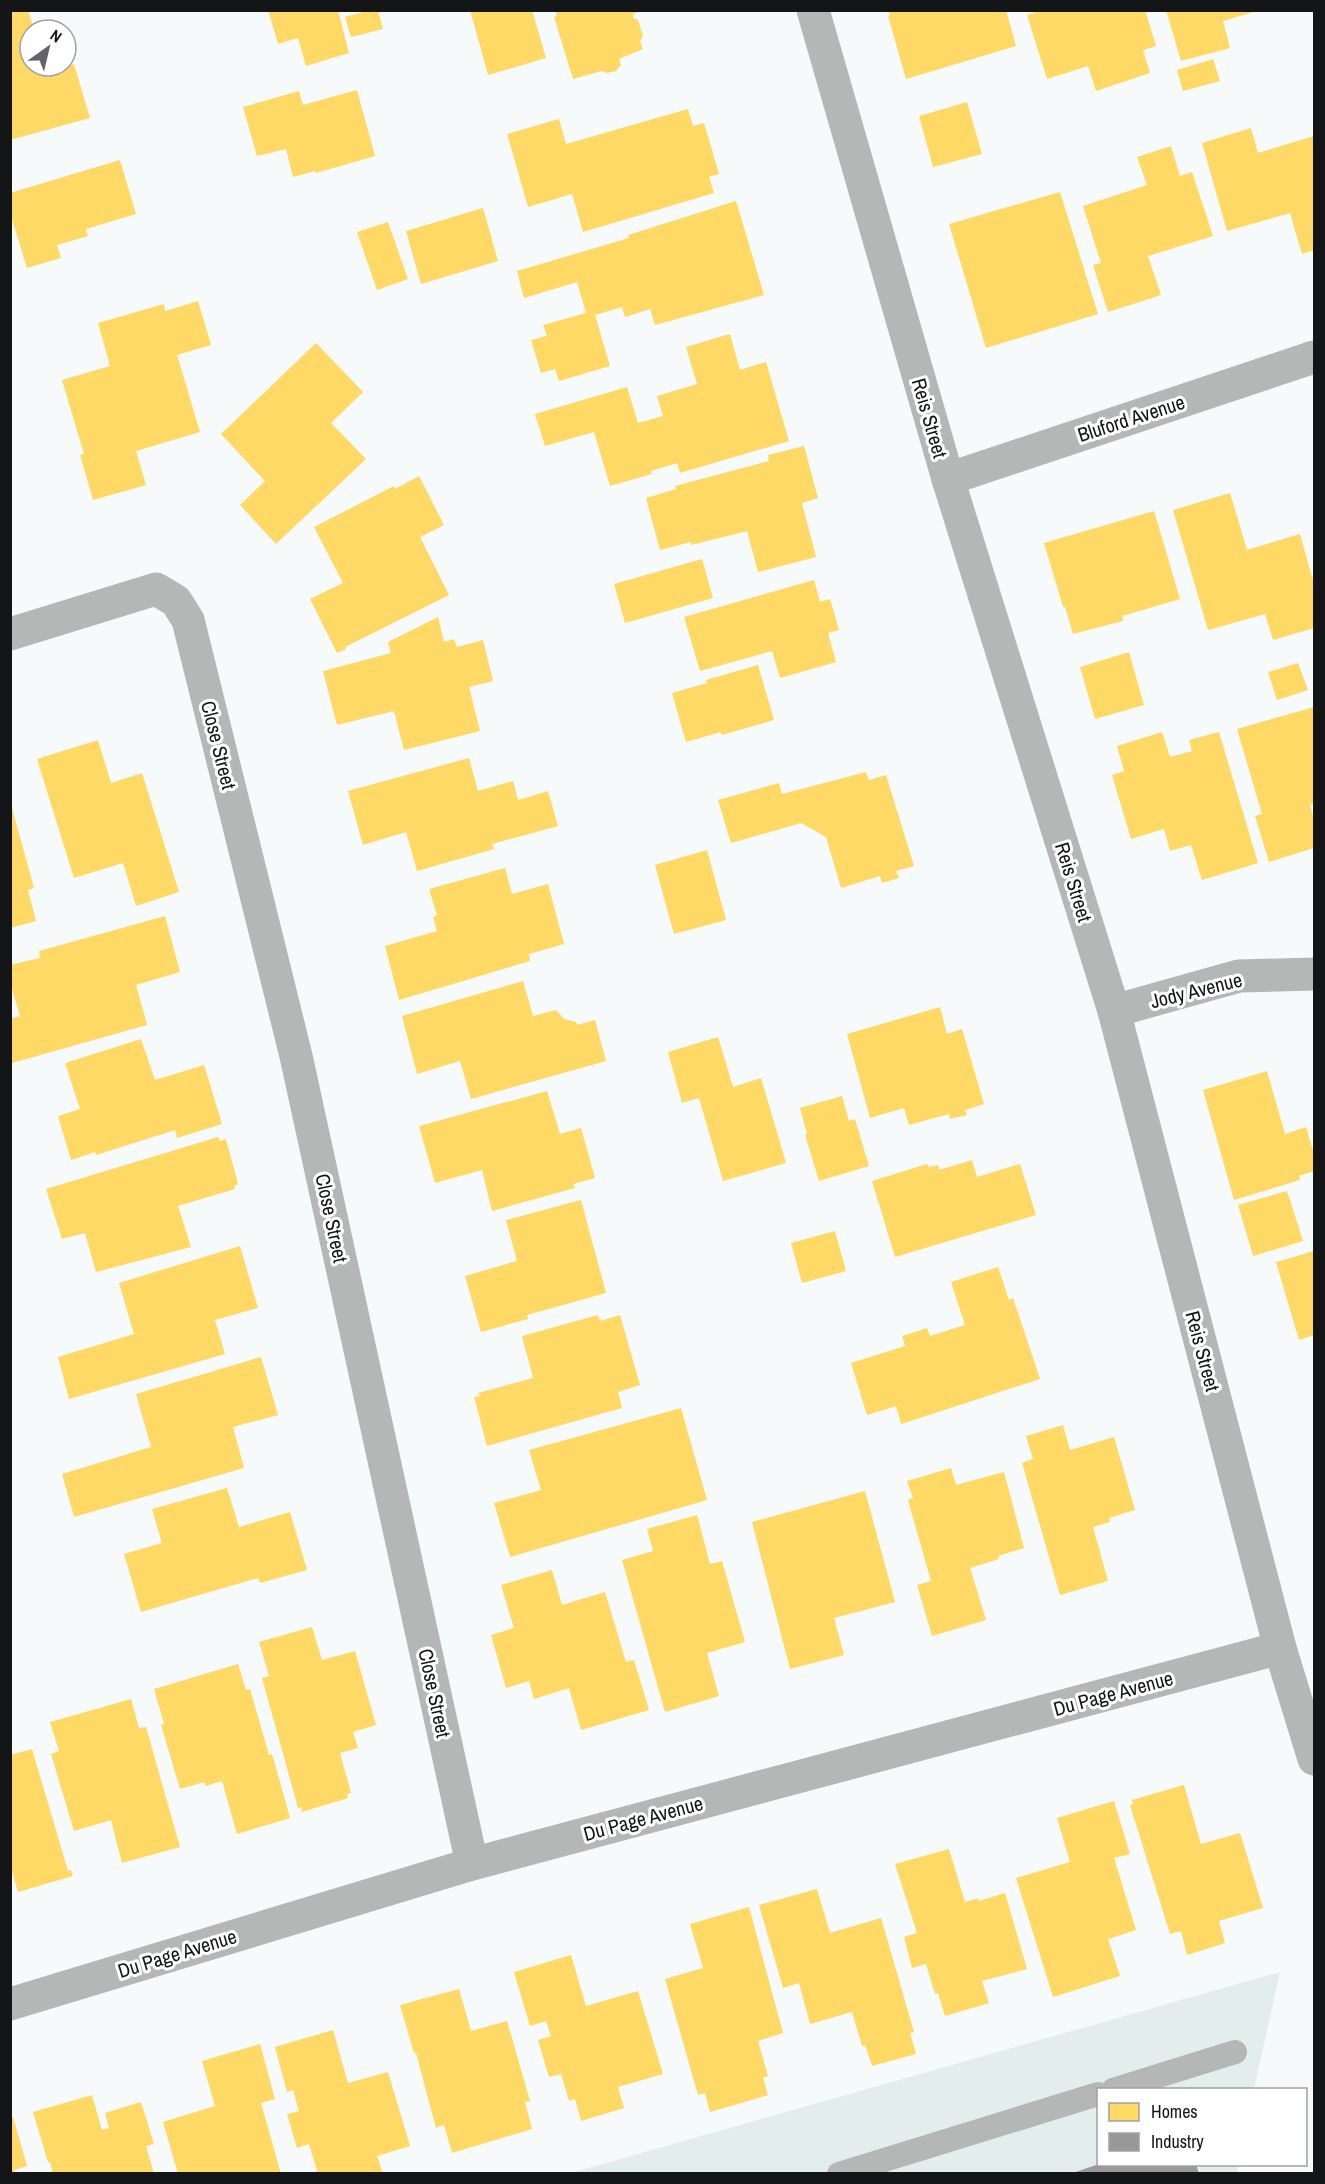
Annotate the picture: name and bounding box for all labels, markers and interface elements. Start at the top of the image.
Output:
north arrow [18,18,78,78]
text: N [46,24,66,47]
street label: Reis Street [906,375,954,462]
street label: Bluford Avenue [1074,388,1188,448]
street label: Close Street [195,698,243,792]
street label: Reis Street [1049,839,1099,926]
street label: Jody Avenue [1147,966,1245,1014]
street label: Close Street [309,1171,355,1265]
street label: Reis Street [1179,1308,1227,1395]
street label: Close Street [412,1646,458,1740]
street label: Du Page Avenue [1050,1664,1176,1722]
street label: Du Page Avenue [580,1789,706,1847]
street label: Du Page Avenue [114,1922,240,1984]
legend [1097,2088,1307,2166]
text: Homes [1151,2099,1198,2124]
text: Industry [1151,2129,1204,2154]

